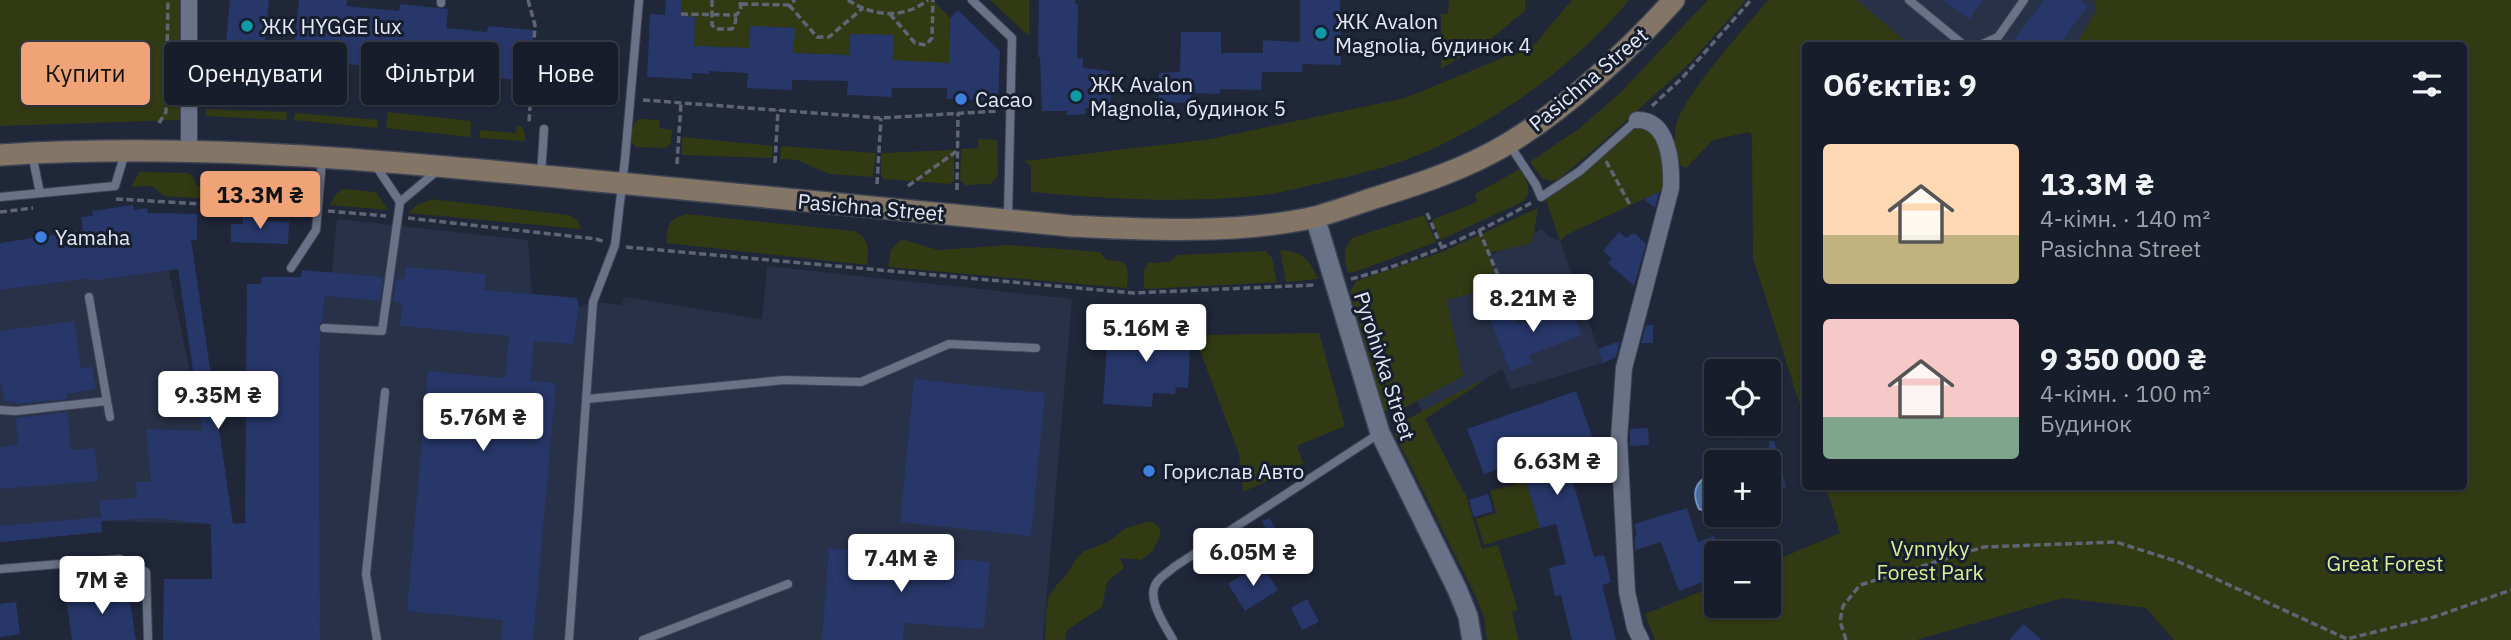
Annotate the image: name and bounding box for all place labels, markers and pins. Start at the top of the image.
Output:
place label: ЖК Avalon Magnolia, будинок 4 [1335,7,1531,59]
place label: ЖК HYGGE lux [261,12,402,40]
marker: ЖК HYGGE lux [239,18,255,34]
marker: ЖК Avalon Magnolia, будинок 4 [1313,25,1329,41]
place label: ЖК Avalon Magnolia, будинок 5 [1090,70,1286,122]
place label: Cacao [975,85,1033,113]
marker: ЖК Avalon Magnolia, будинок 5 [1068,88,1084,104]
marker: Cacao [953,91,969,107]
pin: 13.3M ₴ [195,172,325,231]
place label: Yamaha [55,223,130,251]
marker: Yamaha [33,229,49,245]
pin: 8.21M ₴ [1468,274,1598,334]
pin: 5.16M ₴ [1081,304,1211,364]
pin: 9.35M ₴ [153,372,283,431]
pin: 5.76M ₴ [418,393,548,453]
pin: 6.63M ₴ [1492,438,1622,497]
place label: Горислав Авто [1163,457,1304,485]
marker: Горислав Авто [1141,463,1157,479]
pin: 6.05M ₴ [1188,528,1318,588]
pin: 7.4M ₴ [844,534,958,594]
pin: 7M ₴ [61,556,143,616]

